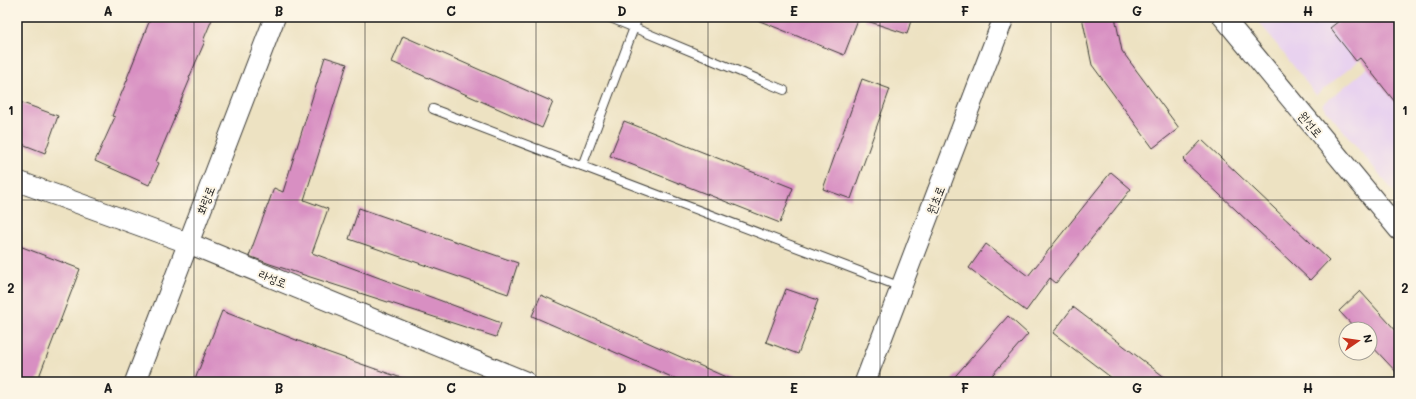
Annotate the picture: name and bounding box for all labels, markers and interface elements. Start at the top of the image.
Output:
text: A [103,2,113,19]
text: B [275,2,284,19]
text: C [446,2,456,19]
text: D [617,2,627,19]
text: E [790,2,798,19]
text: F [961,2,969,19]
text: G [1132,2,1142,19]
text: H [1303,2,1313,19]
text: 1 [8,101,14,118]
text: 1 [1402,101,1408,118]
street label: 원선로 [1296,108,1326,140]
street label: 화랑로 [192,184,218,216]
street label: 원초로 [922,184,948,216]
street label: 라성로 [257,265,289,291]
text: 2 [7,279,15,296]
text: 2 [1401,279,1409,296]
north arrow [1338,321,1378,361]
text: N [1360,333,1376,344]
text: A [103,379,113,396]
text: B [275,379,284,396]
text: C [446,379,456,396]
text: D [617,379,627,396]
text: E [790,379,798,396]
text: F [961,379,969,396]
text: G [1132,379,1142,396]
text: H [1303,379,1313,396]

